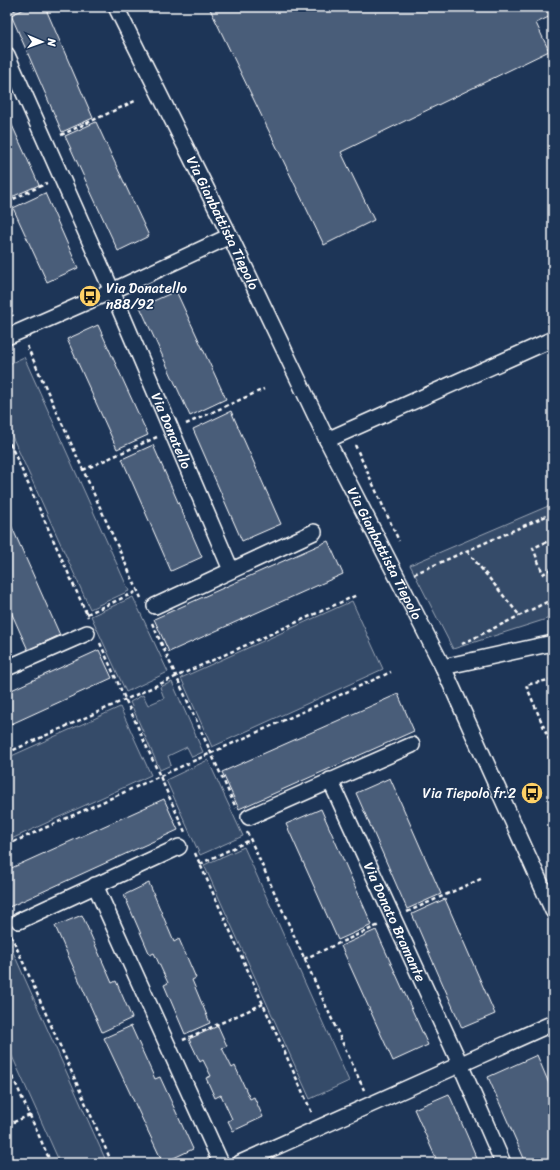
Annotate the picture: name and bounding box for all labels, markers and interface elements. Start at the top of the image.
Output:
north arrow [22,22,62,62]
text: N [42,37,61,47]
street label: Via Gianbattista Tiepolo [179,152,266,294]
place label: Via Donatello n88/92 [106,276,187,317]
bus stop icon: Via Donatello n88/92 [77,283,103,309]
street label: Via Donatello [144,389,198,473]
street label: Via Gianbattista Tiepolo [340,483,429,625]
bus stop icon: Via Tiepolo fr.2 [519,780,545,806]
place label: Via Tiepolo fr.2 [423,781,516,806]
street label: Via Donato Bramante [356,858,433,986]

